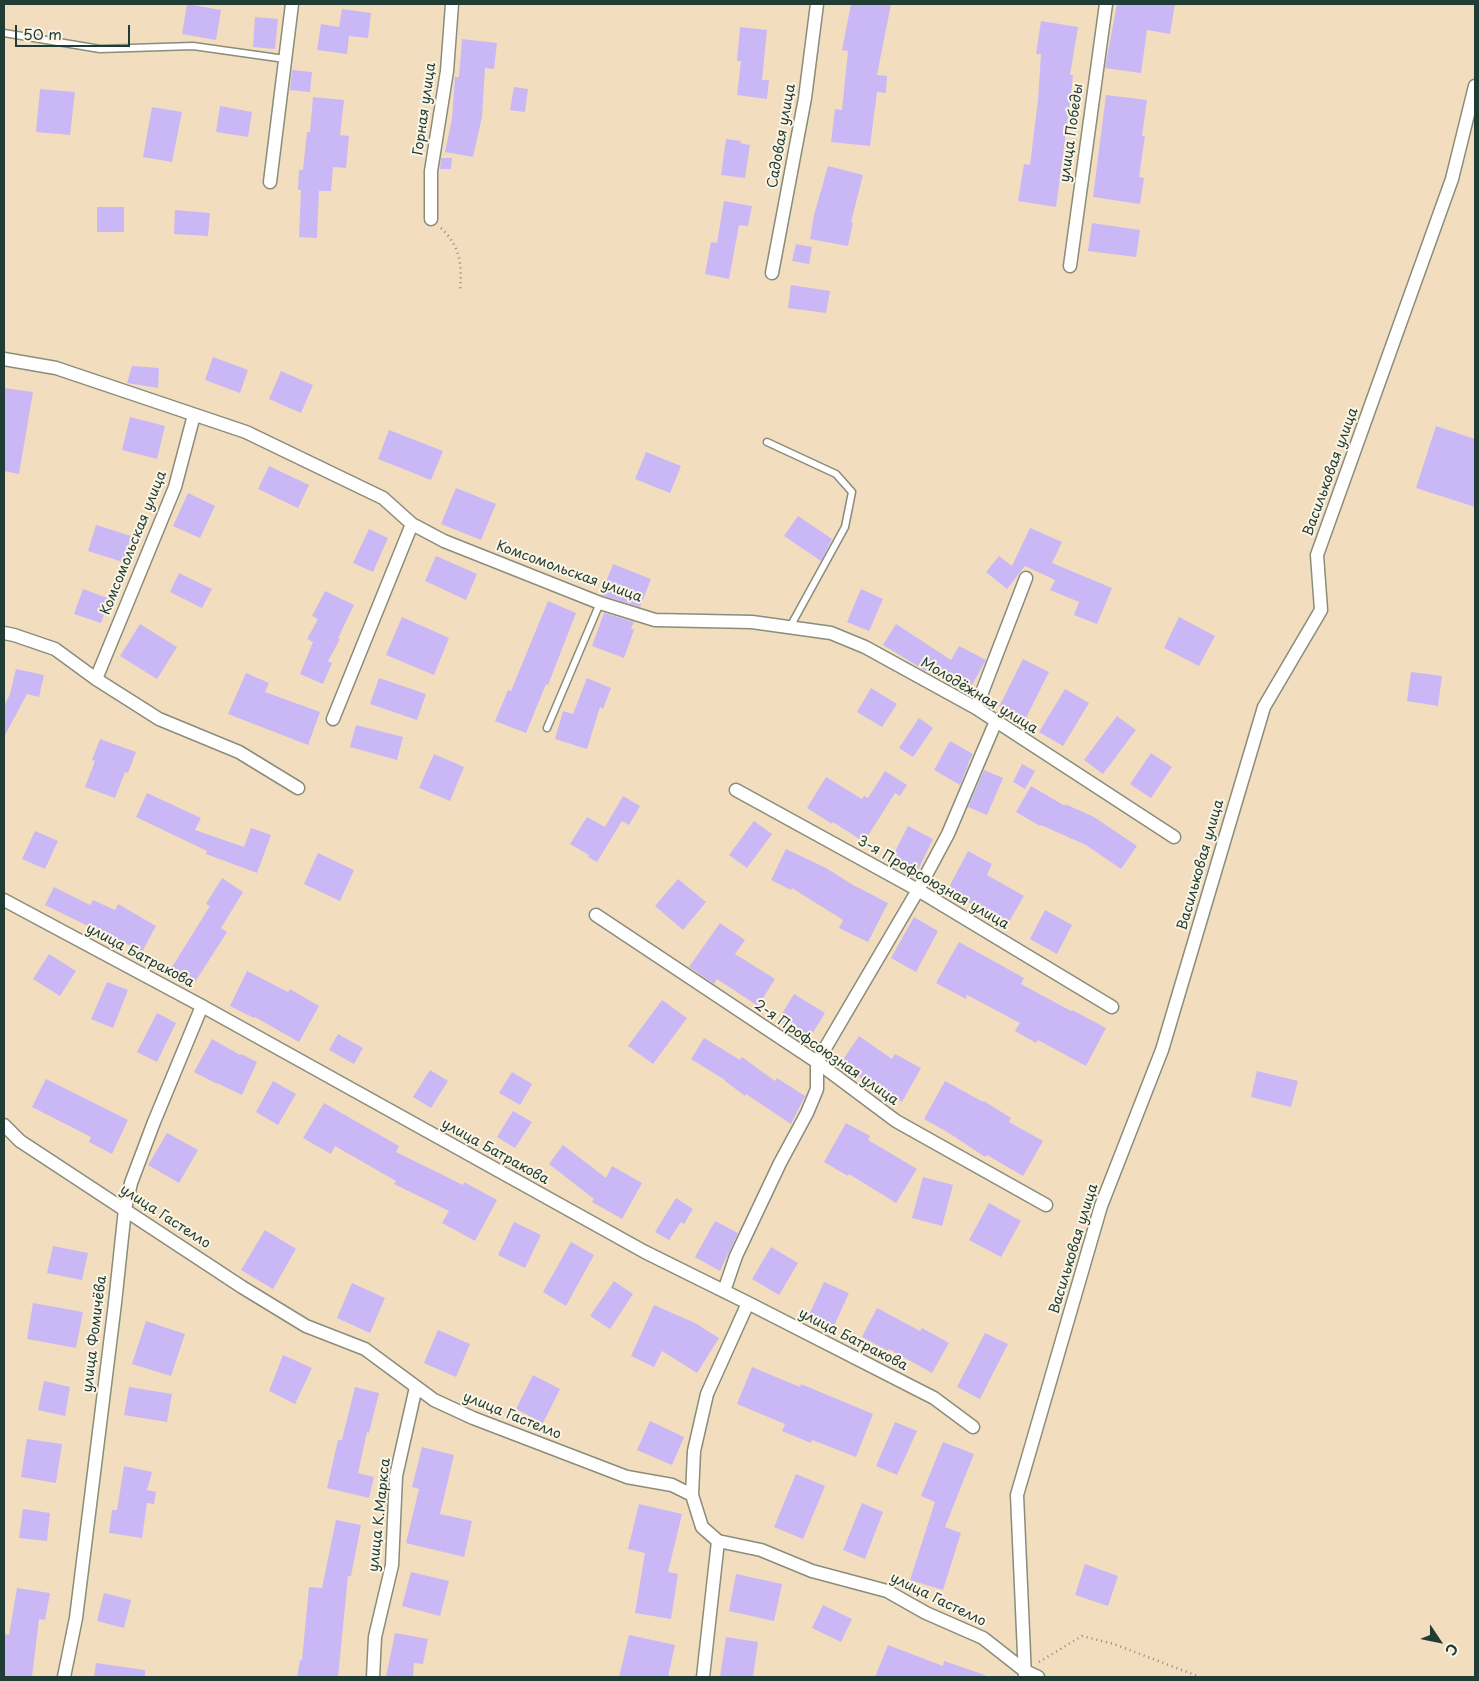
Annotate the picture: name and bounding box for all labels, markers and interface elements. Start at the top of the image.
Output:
scale bar [18,15,132,47]
text: 50 m [23,22,62,45]
street label: Горная улица [410,62,440,156]
street label: Садовая улица [765,82,799,190]
street label: улица Победы [1057,83,1087,183]
street label: Васильковая улица [1300,406,1362,538]
street label: Комсомольская улица [97,469,171,617]
street label: Комсомольская улица [494,538,644,606]
street label: Молодёжная улица [917,654,1041,738]
street label: Васильковая улица [1174,798,1228,932]
street label: 3-я Профсоюзная улица [854,833,1012,933]
street label: улица Батракова [83,920,197,992]
street label: 2-я Профсоюзная улица [751,997,901,1109]
street label: улица Батракова [438,1115,552,1189]
street label: улица Гастелло [117,1181,213,1253]
street label: Васильковая улица [1046,1182,1102,1316]
street label: улица Фомичёва [80,1275,110,1393]
street label: улица Батракова [796,1305,910,1375]
street label: улица Гастелло [460,1389,564,1443]
street label: улица К.Маркса [366,1457,394,1573]
street label: улица Гастелло [887,1570,989,1630]
north arrow [1414,1616,1464,1666]
text: С [1440,1639,1463,1660]

